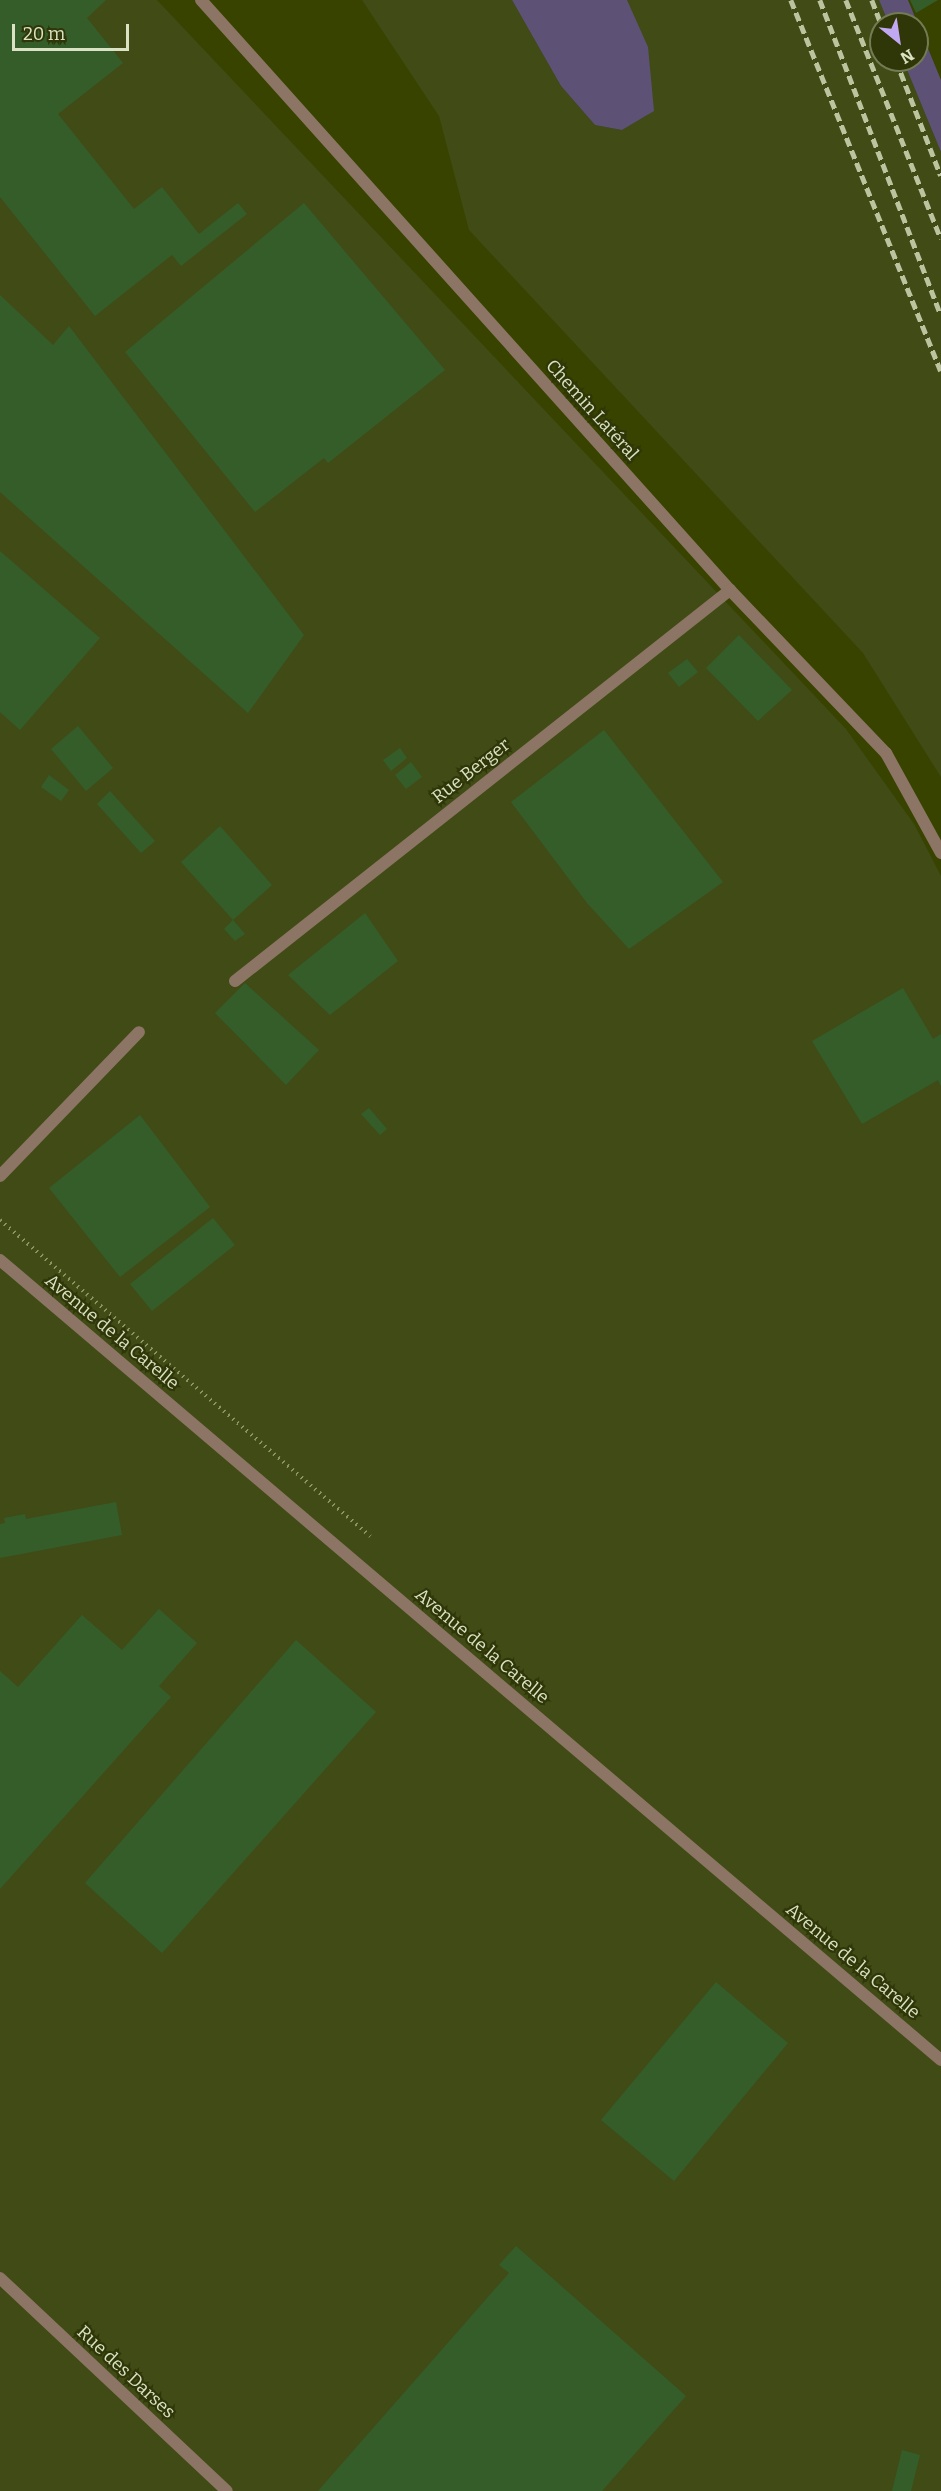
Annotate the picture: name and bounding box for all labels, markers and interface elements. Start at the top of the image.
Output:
scale bar [15,12,132,50]
north arrow [869,12,929,72]
text: 20 m [23,23,65,45]
text: N [897,45,917,68]
street label: Chemin Latéral [541,355,643,465]
street label: Rue Berger [428,734,514,808]
street label: Avenue de la Carelle [41,1270,183,1394]
street label: Avenue de la Carelle [411,1584,553,1708]
street label: Avenue de la Carelle [782,1899,924,2023]
street label: Rue des Darses [73,2321,179,2423]

